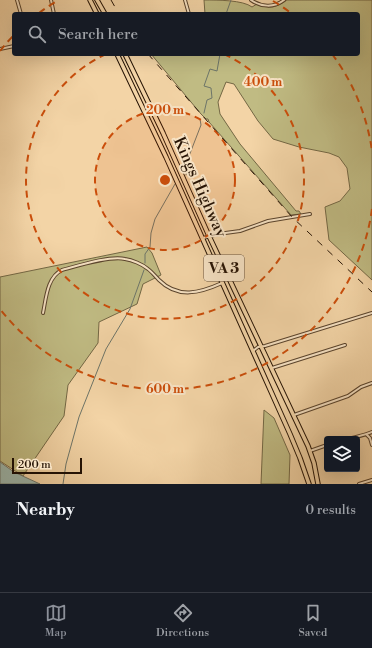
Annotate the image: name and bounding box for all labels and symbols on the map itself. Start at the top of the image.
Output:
text: 400 m [244,75,282,90]
text: 200 m [146,103,184,118]
street label: Kings Highway [169,134,231,240]
centre of rings [158,173,172,187]
road number: VA 3 [204,255,244,281]
text: 600 m [146,382,184,397]
scale bar [12,456,82,475]

